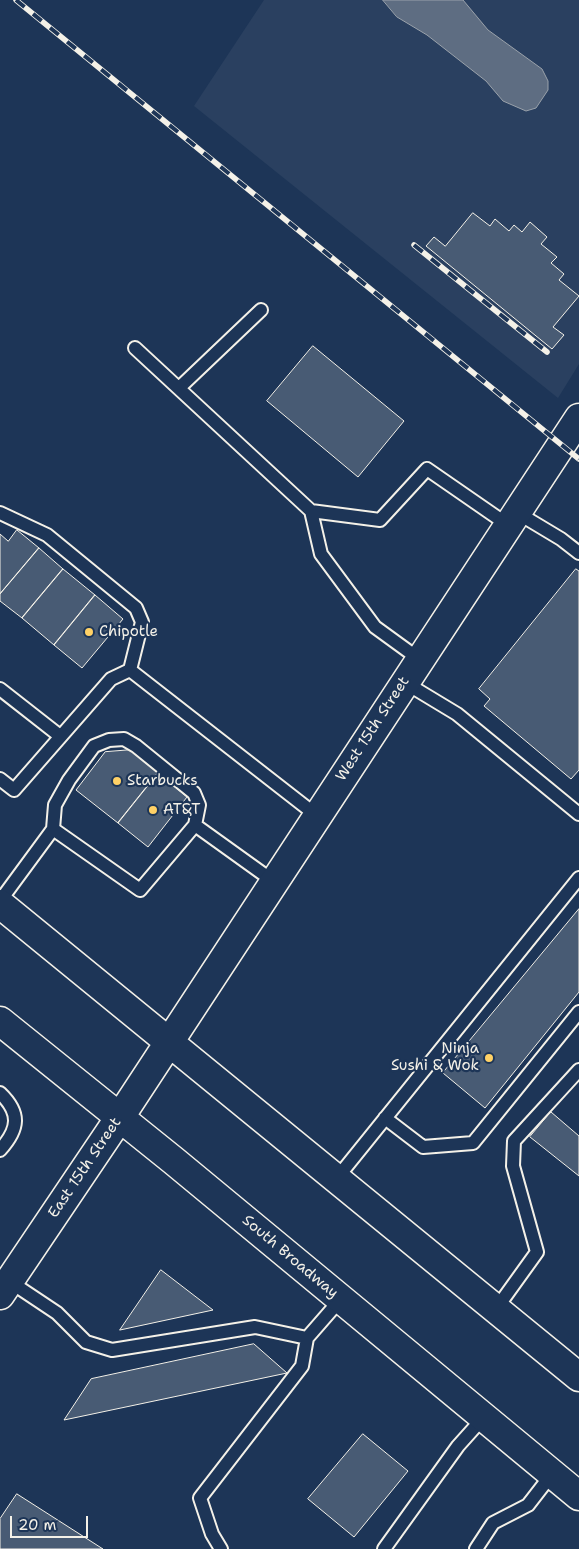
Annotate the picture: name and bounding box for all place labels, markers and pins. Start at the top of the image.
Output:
place label: Chipotle [99,623,158,641]
marker: Chipotle [83,626,95,638]
place label: Starbucks [127,772,198,790]
marker: Starbucks [111,775,123,787]
place label: AT&T [163,801,200,819]
marker: AT&T [147,804,159,816]
place label: Ninja Sushi & Wok [391,1040,479,1075]
marker: Ninja Sushi & Wok [483,1052,495,1064]

